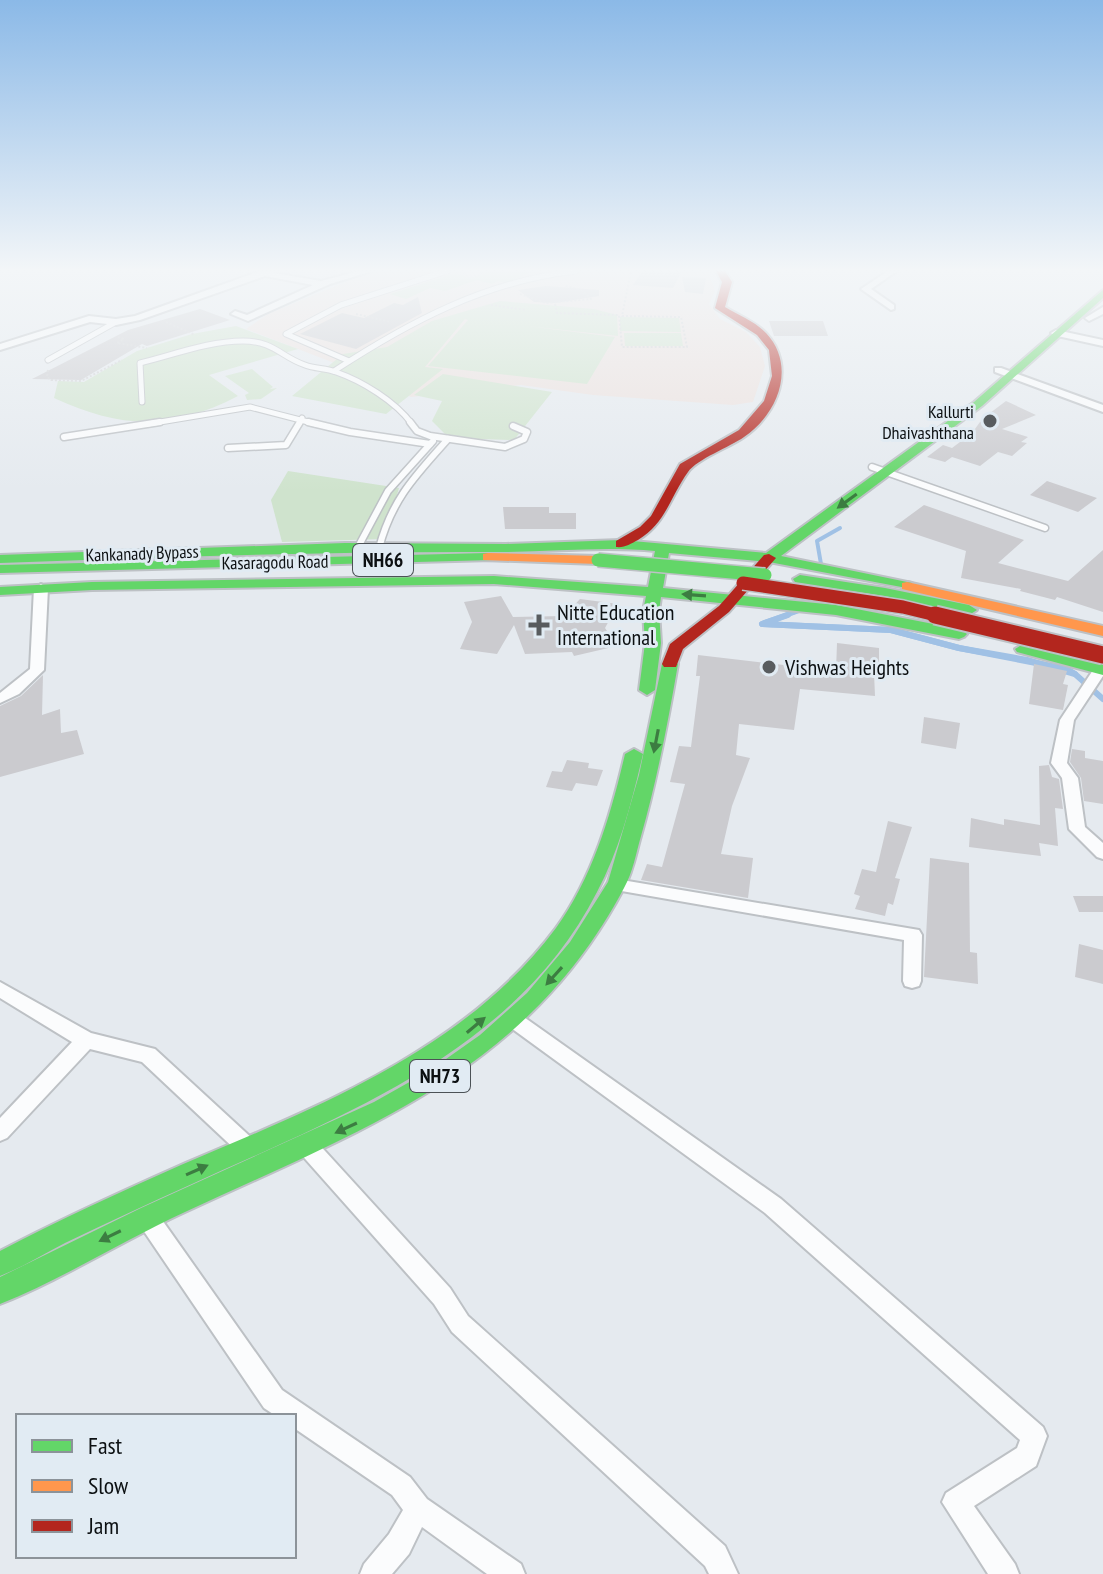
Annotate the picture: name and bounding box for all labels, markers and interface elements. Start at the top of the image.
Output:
place label: Kallurti Dhaivashthana [882,400,974,444]
marker: Kallurti Dhaivashthana [981,412,999,430]
one-way arrow [837,493,858,509]
street label: Kankanady Bypass [85,540,199,566]
road number: NH66 [353,544,413,576]
street label: Kasaragodu Road [221,550,329,574]
one-way arrow [681,588,706,601]
place label: Nitte Education International [557,598,674,651]
marker: Nitte Education International [528,614,550,636]
place label: Vishwas Heights [784,653,909,681]
marker: Vishwas Heights [760,658,778,676]
one-way arrow [649,729,662,754]
one-way arrow [545,966,563,985]
one-way arrow [466,1017,486,1034]
road number: NH73 [410,1060,470,1092]
one-way arrow [334,1121,358,1135]
one-way arrow [185,1164,209,1177]
one-way arrow [98,1229,121,1242]
legend [16,1414,296,1558]
text: Fast [88,1430,123,1461]
text: Slow [88,1470,129,1501]
text: Jam [87,1510,119,1541]

